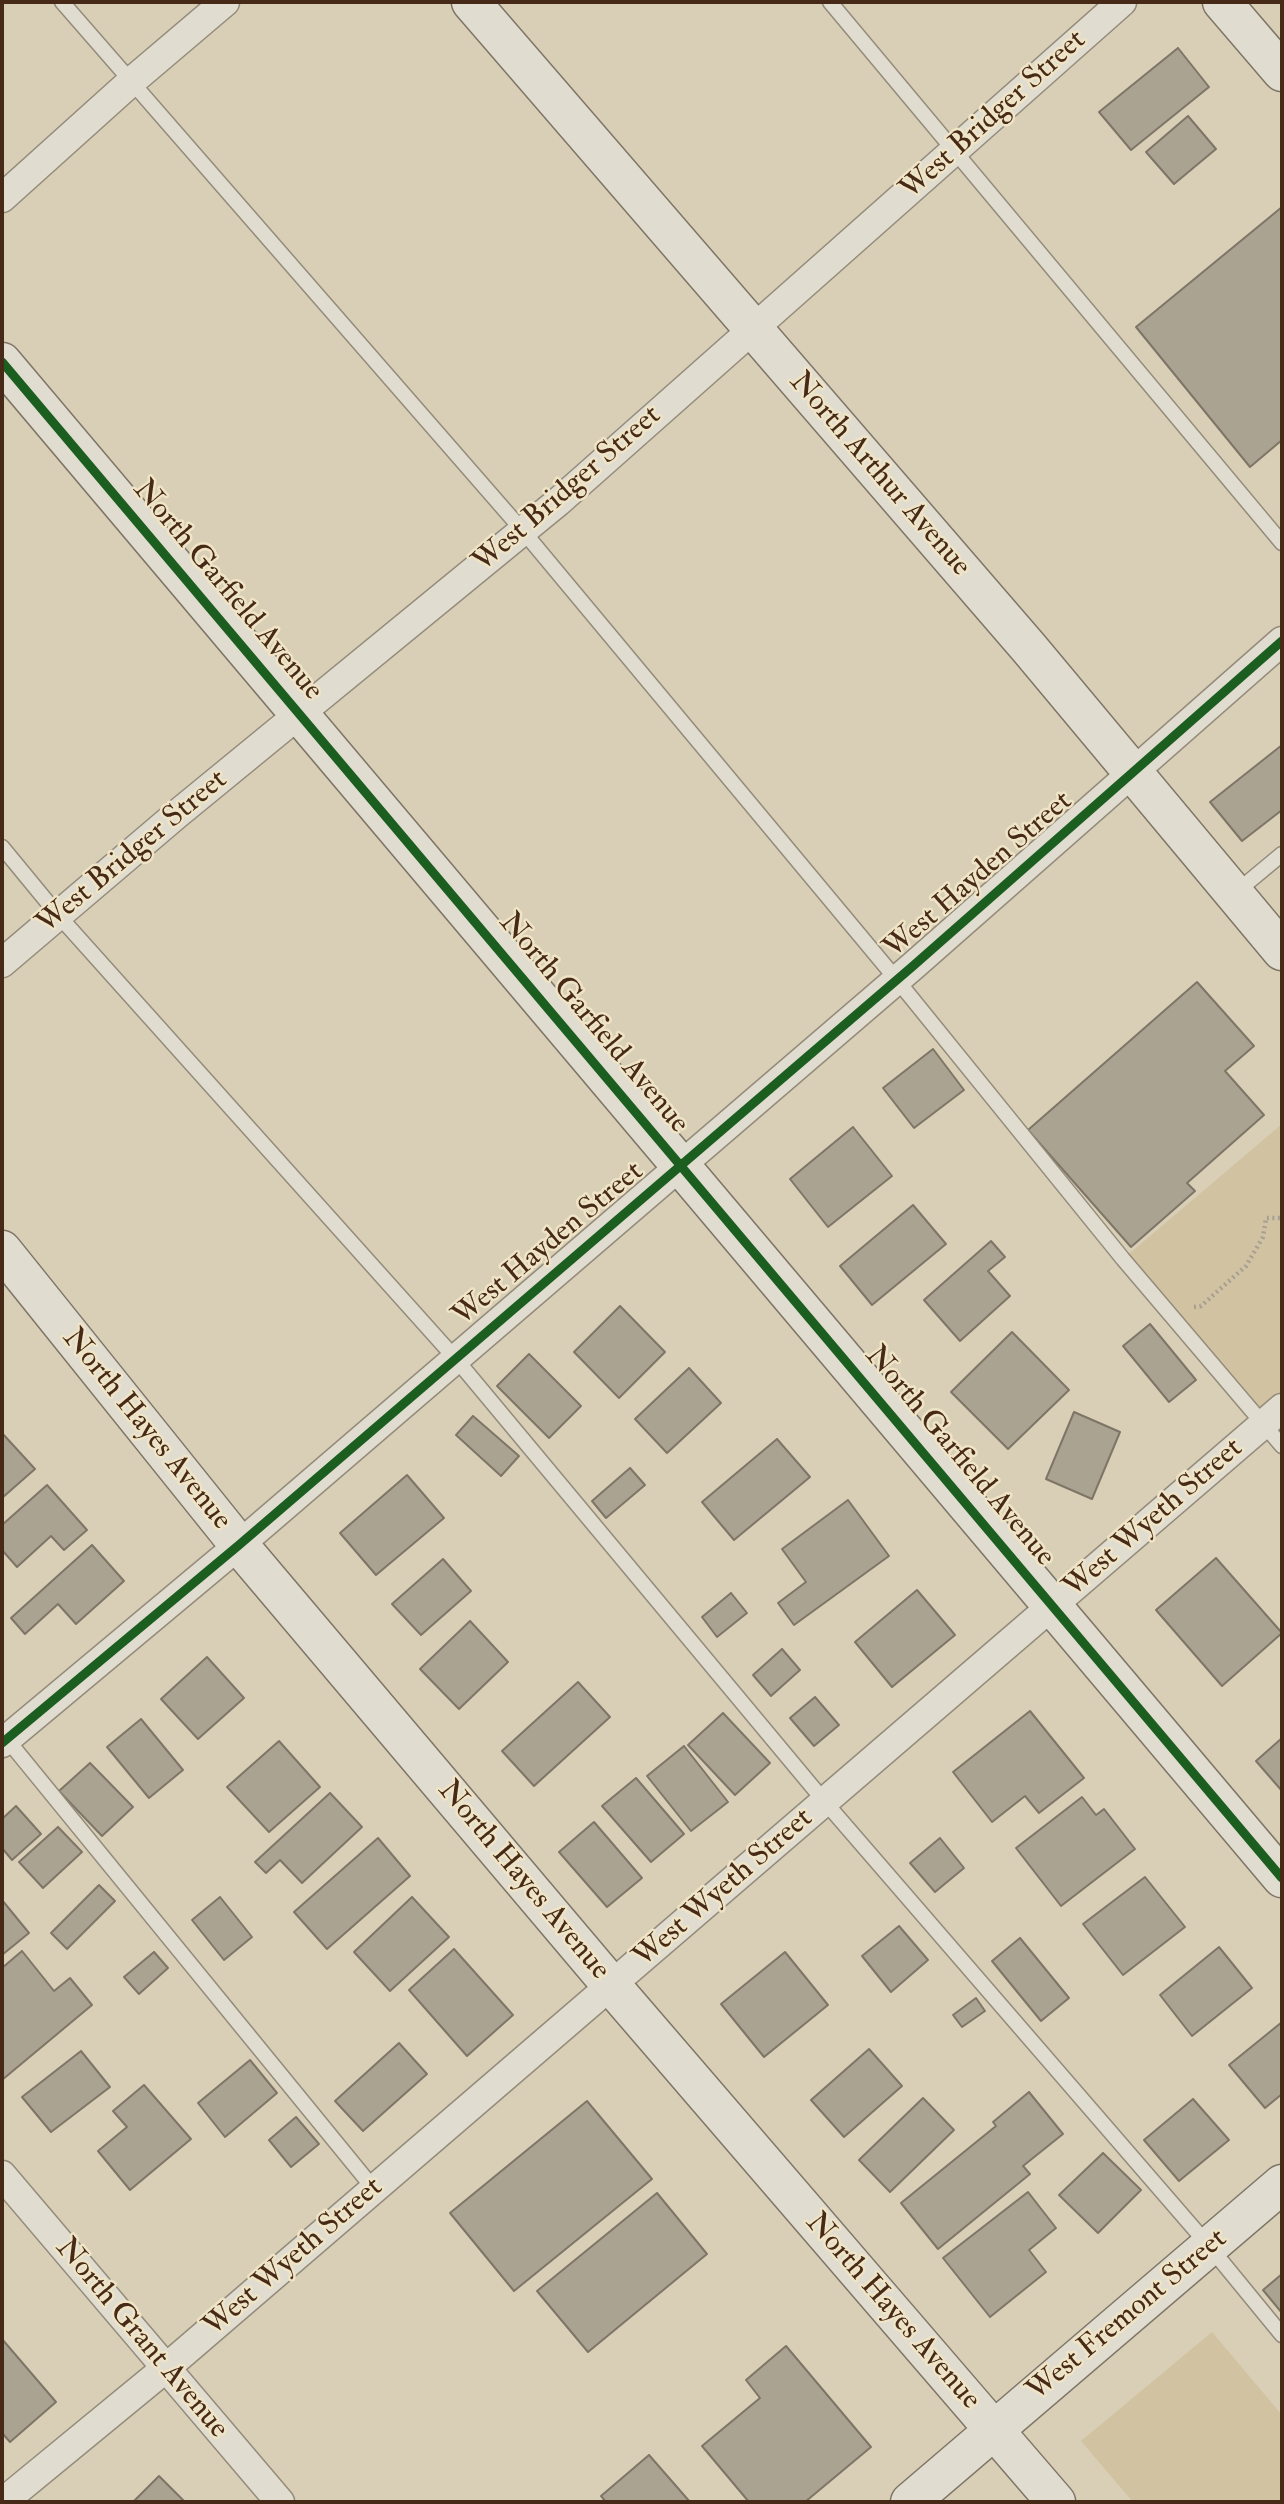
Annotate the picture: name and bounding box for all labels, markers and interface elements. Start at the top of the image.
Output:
street label: West Bridger Street [894,23,1094,209]
street label: North Arthur Avenue [780,365,978,585]
street label: West Bridger Street [467,399,669,581]
street label: North Garfield Avenue [124,473,330,709]
street label: West Bridger Street [31,763,235,943]
street label: West Hayden Street [878,784,1080,968]
street label: North Garfield Avenue [490,906,696,1142]
street label: West Hayden Street [446,1155,652,1335]
street label: North Hayes Avenue [54,1322,238,1538]
street label: North Garfield Avenue [856,1339,1062,1575]
street label: West Wyeth Street [1057,1431,1251,1607]
street label: North Hayes Avenue [429,1774,617,1988]
street label: West Wyeth Street [627,1801,821,1977]
street label: West Wyeth Street [197,2170,391,2346]
street label: North Hayes Avenue [797,2206,987,2418]
street label: West Fremont Street [1021,2222,1235,2410]
street label: North Grant Avenue [47,2231,235,2447]

